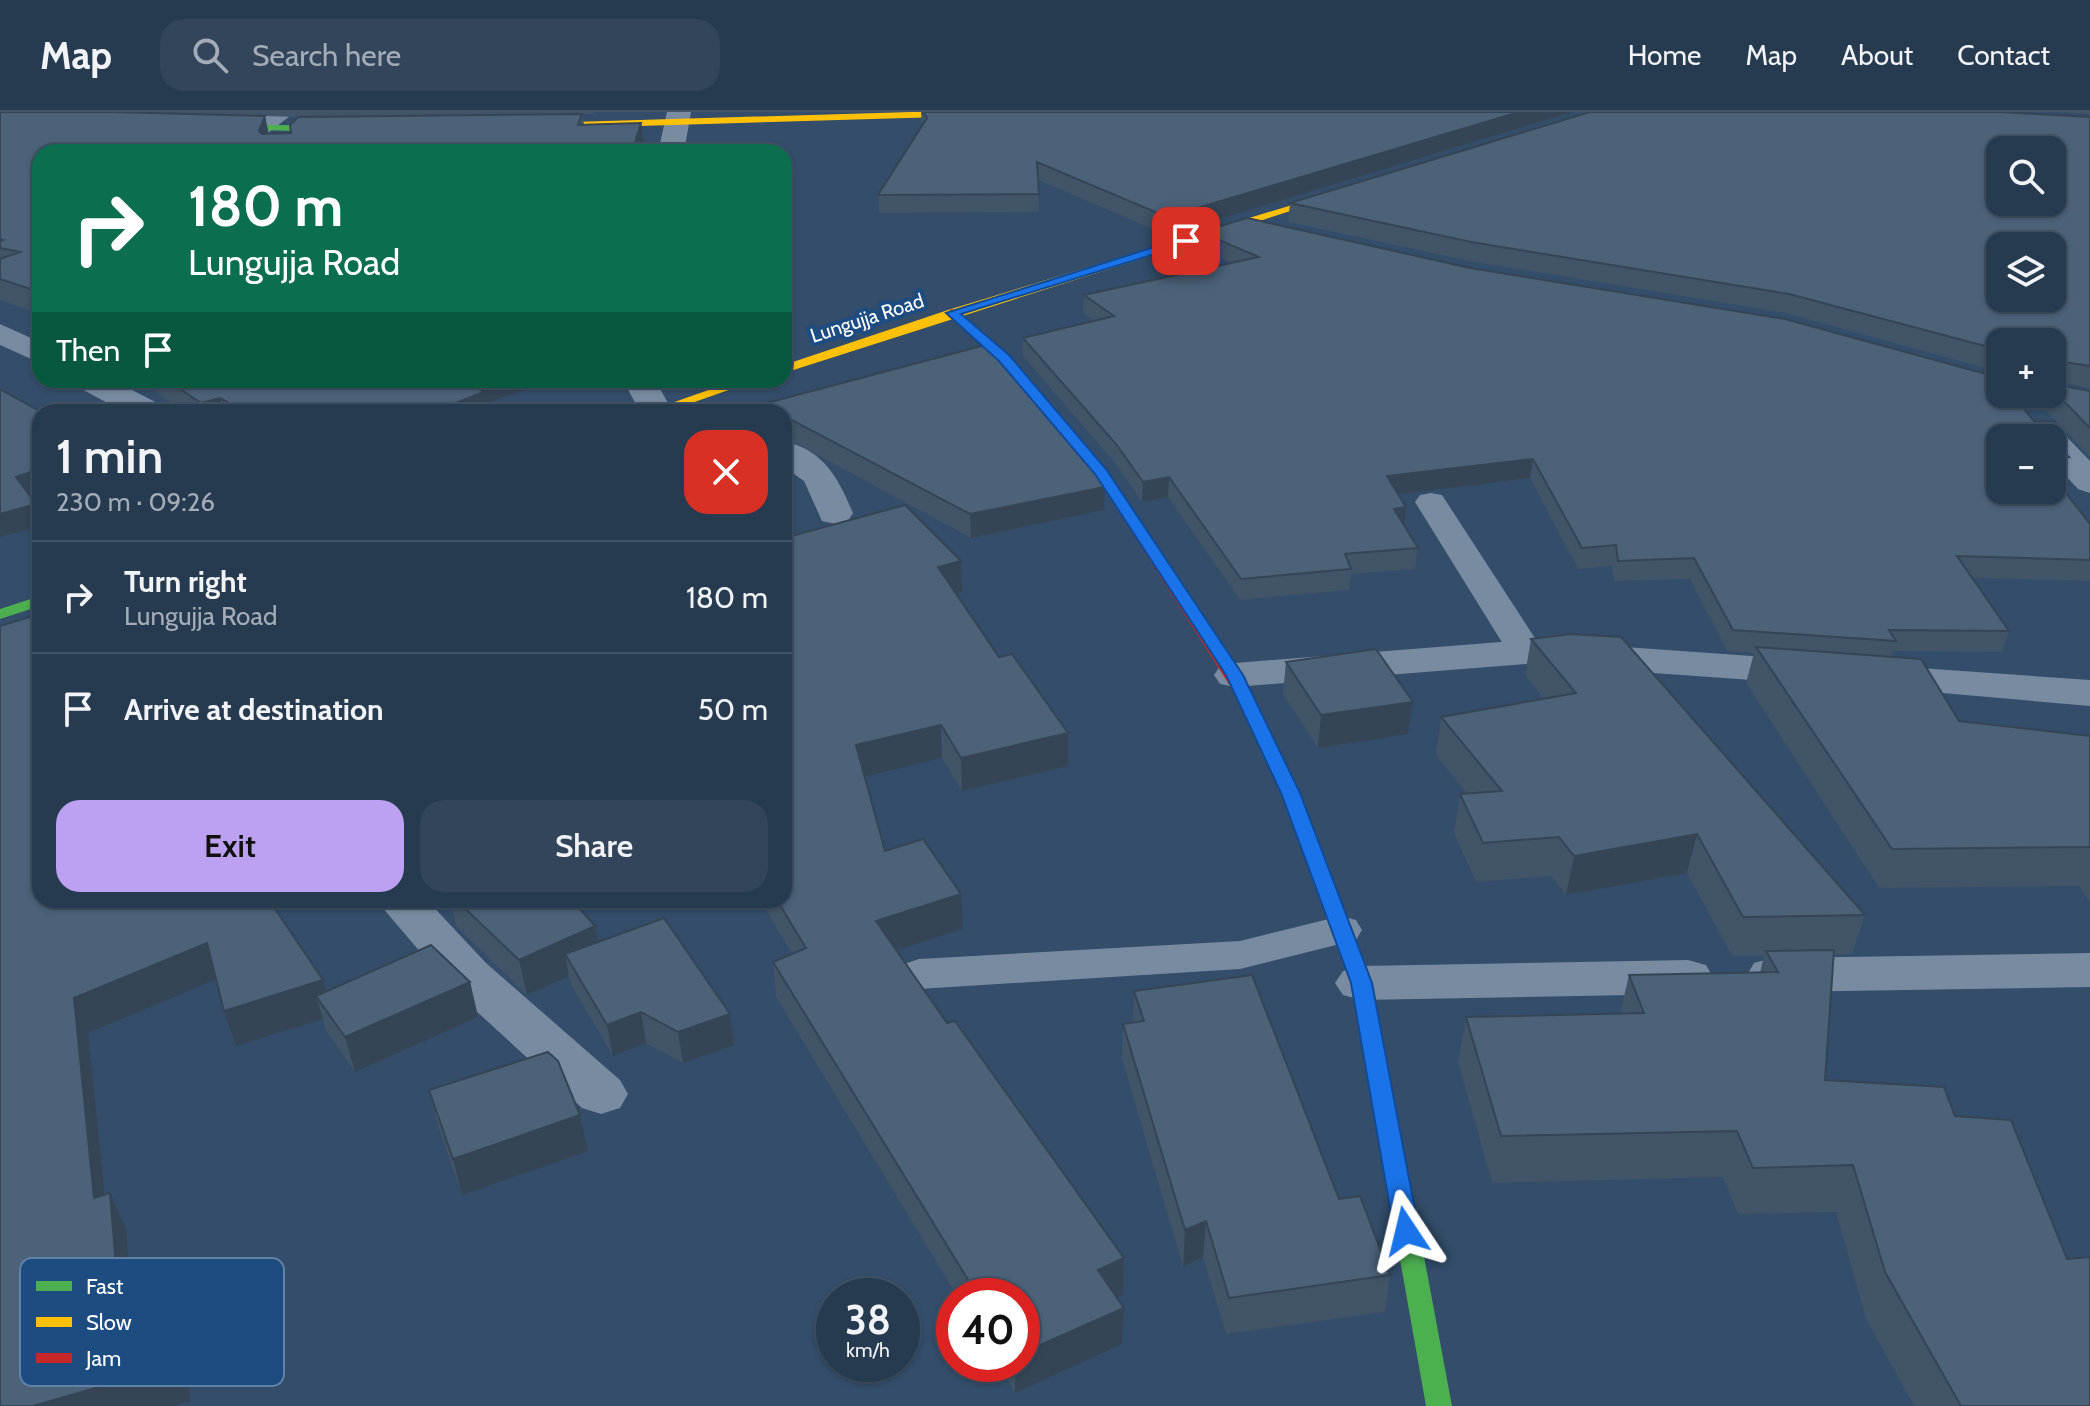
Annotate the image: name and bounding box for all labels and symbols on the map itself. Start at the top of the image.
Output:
pin [1152,207,1220,275]
street label: Lungujja Road [807,288,927,348]
position arrow [1364,1189,1448,1273]
legend [20,1258,284,1386]
text: Fast [86,1273,124,1300]
speed limit sign: 40 [936,1278,1040,1382]
text: Slow [86,1309,132,1336]
text: Jam [85,1345,121,1372]

